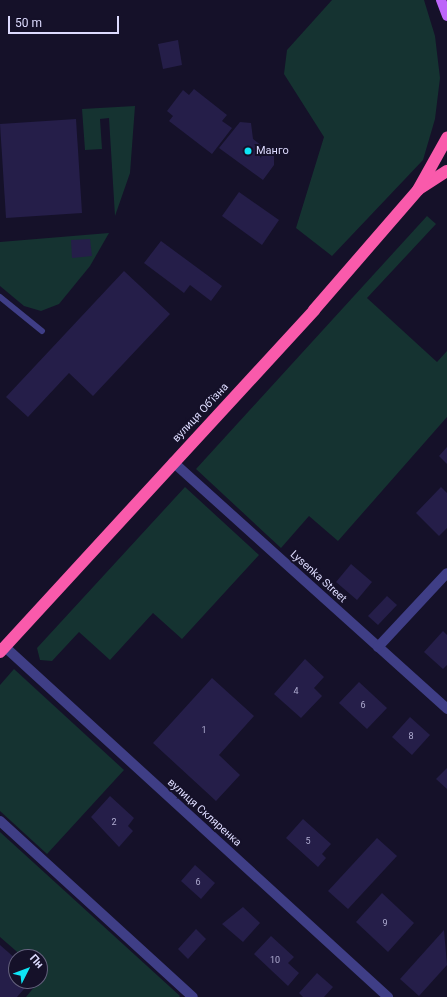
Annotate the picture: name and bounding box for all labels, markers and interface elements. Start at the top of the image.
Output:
scale bar [10,8,121,34]
text: 50 m [15,16,42,30]
place label: Манго [256,144,289,158]
marker: Манго [243,146,253,156]
street label: вулиця Об’їзна [170,381,232,445]
street label: Lysenka Street [287,548,349,606]
house number: 4 [293,686,299,696]
house number: 6 [360,700,366,710]
house number: 1 [201,725,207,735]
house number: 8 [408,731,414,741]
street label: вулиця Скляренка [164,776,244,850]
house number: 2 [111,817,117,827]
house number: 5 [305,836,311,846]
house number: 6 [195,877,201,887]
house number: 9 [382,918,388,928]
north arrow [8,949,48,989]
text: Пн [27,952,46,971]
house number: 10 [270,955,280,965]

